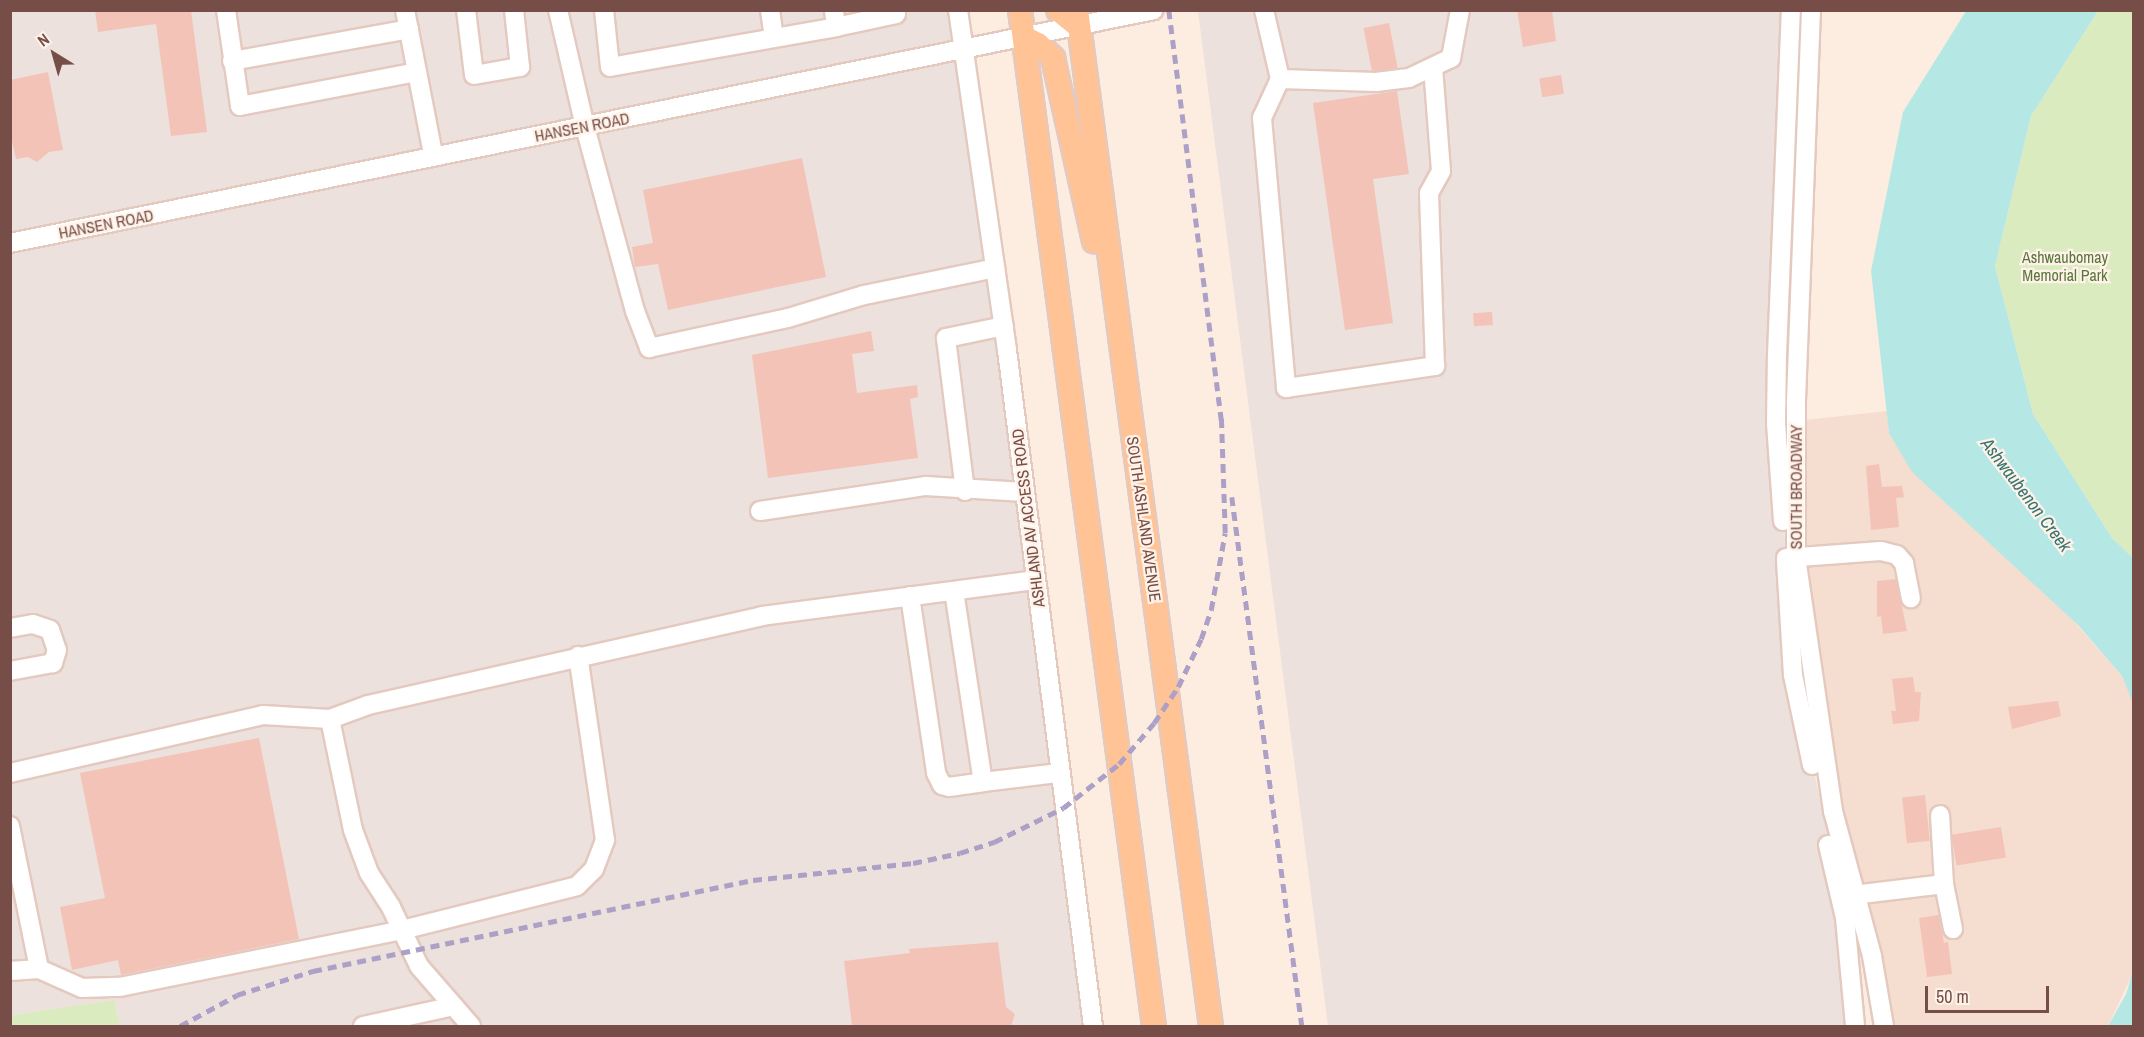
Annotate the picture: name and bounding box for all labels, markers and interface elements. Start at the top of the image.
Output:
north arrow [24,24,84,84]
text: N [33,28,54,51]
street label: HANSEN ROAD [533,108,631,146]
street label: HANSEN ROAD [57,205,155,243]
park label: Ashwaubomay Memorial Park [2022,247,2108,285]
street label: SOUTH BROADWAY [1786,425,1806,549]
street label: ASHLAND AV ACCESS ROAD [1007,427,1049,609]
street label: SOUTH ASHLAND AVENUE [1123,434,1165,604]
water label: Ashwaubenon Creek [1976,434,2076,556]
scale bar [1928,974,2052,1012]
text: 50 m [1936,984,1969,1009]

